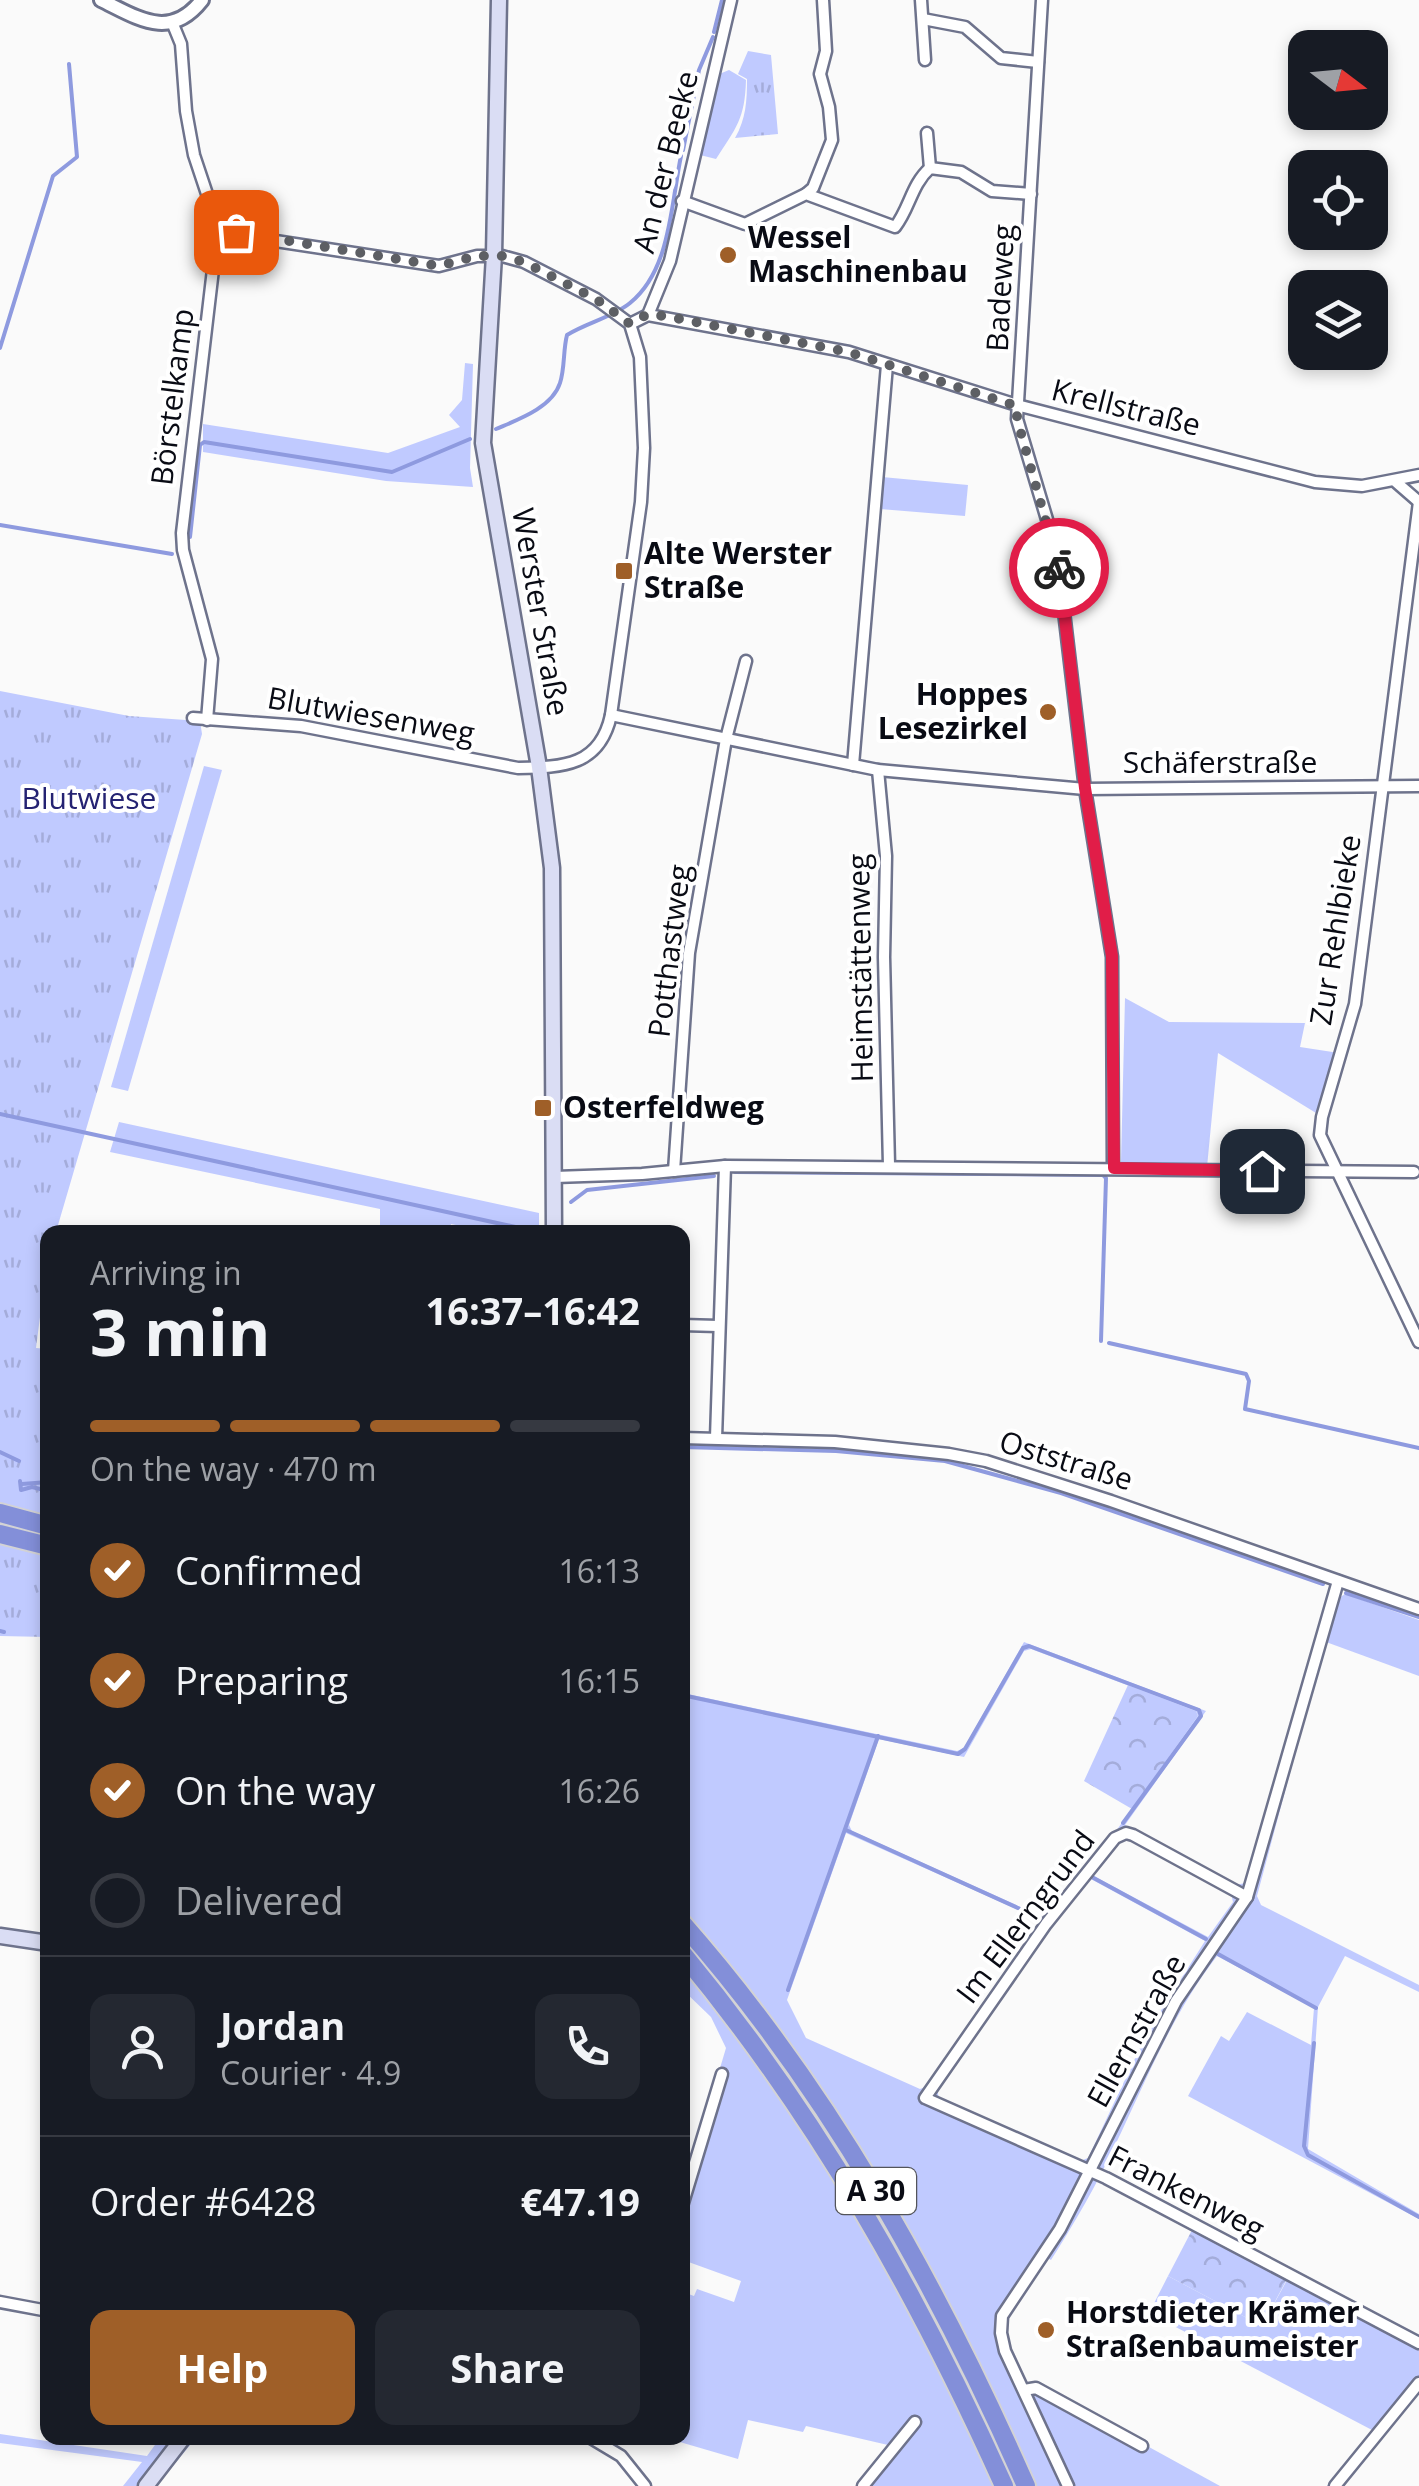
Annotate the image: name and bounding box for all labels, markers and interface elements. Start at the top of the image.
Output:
north arrow [1288,30,1388,130]
map controls [1288,30,1388,370]
street label: An der Beeke [622,66,707,257]
button: locate [1288,150,1388,250]
pin [194,190,279,275]
icon: bag [209,205,264,260]
place label: Wessel Maschinenbau [748,216,968,291]
street label: Badeweg [976,223,1023,353]
marker: Wessel Maschinenbau [717,244,739,266]
button: layers [1288,270,1388,370]
street label: Börstelkamp [140,306,203,487]
street label: Krellstraße [1048,368,1205,445]
street label: Werster Straße [503,505,580,719]
courier [1009,518,1109,618]
place label: Alte Werster Straße [644,532,832,607]
icon: bike [1032,541,1087,596]
marker: Alte Werster Straße [613,560,635,582]
place label: Hoppes Lesezirkel [878,673,1028,748]
street label: Blutwiesenweg [264,676,478,753]
marker: Hoppes Lesezirkel [1037,701,1059,723]
street label: Schäferstraße [1123,741,1317,782]
park label: Blutwiese [22,777,156,818]
street label: Zur Rehlbieke [1299,832,1370,1028]
street label: Heimstättenweg [837,853,882,1083]
street label: Potthastweg [638,862,699,1040]
place label: Osterfeldweg [563,1086,764,1127]
marker: Osterfeldweg [532,1097,554,1119]
pin [1220,1129,1305,1214]
icon: home [1235,1144,1290,1199]
text: Arriving in [90,1251,242,1294]
text: 16:37–16:42 [426,1284,640,1336]
text: 3 min [90,1287,270,1375]
street label: Oststraße [995,1420,1138,1499]
text: On the way · 470 m [90,1447,377,1490]
icon: check [90,1543,145,1598]
text: Confirmed [175,1544,363,1596]
text: 16:13 [558,1549,640,1592]
icon: check [90,1653,145,1708]
text: Preparing [175,1654,348,1706]
text: 16:15 [558,1659,640,1702]
icon: check [90,1763,145,1818]
text: On the way [175,1764,375,1816]
text: 16:26 [558,1769,640,1812]
street label: Im Ellerngrund [946,1821,1103,2011]
text: Delivered [175,1874,344,1926]
street label: Ellernstraße [1077,1947,1195,2114]
button: person [90,1994,195,2099]
button: phone [535,1994,640,2099]
text: Jordan [220,1999,345,2051]
text: Courier · 4.9 [220,2051,401,2094]
street label: Frankenweg [1102,2135,1272,2249]
road number: A 30 [836,2168,916,2214]
text: Order #6428 [90,2175,317,2227]
text: €47.19 [521,2175,640,2227]
place label: Horstdieter Krämer Straßenbaumeister [1066,2291,1360,2366]
button: Help [90,2310,355,2425]
button: Share [375,2310,640,2425]
marker: Horstdieter Krämer Straßenbaumeister [1035,2319,1057,2341]

